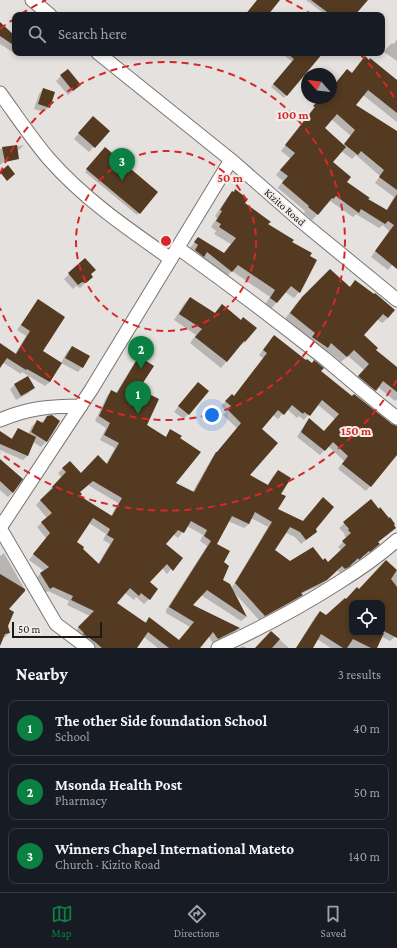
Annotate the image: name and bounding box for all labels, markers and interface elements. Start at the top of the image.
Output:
search box [12,12,385,56]
icon: search [26,23,48,45]
text: Search here [58,26,127,42]
north arrow [301,68,337,104]
text: 100 m [277,108,310,122]
pin: 3 [109,148,135,181]
text: 50 m [217,171,244,185]
street label: Kizito Road [262,186,308,228]
centre of rings [159,234,173,248]
pin: 2 [128,336,154,369]
pin: 1 [125,381,151,414]
your location [202,405,222,425]
text: 150 m [341,424,372,438]
map controls [349,600,385,636]
button: locate [349,600,385,636]
scale bar [12,620,102,639]
text: 50 m [18,623,40,635]
text: Nearby [16,665,68,684]
text: 3 results [338,667,381,682]
text: The other Side foundation School [55,713,267,729]
text: 1 [28,721,32,736]
text: 40 m [353,721,380,736]
text: School [55,729,90,744]
text: Msonda Health Post [55,777,182,793]
text: 2 [27,785,33,800]
text: 50 m [354,785,380,800]
text: Pharmacy [55,793,107,808]
text: Winners Chapel International Mateto [55,841,294,857]
text: 3 [27,849,33,864]
text: 140 m [349,849,380,864]
text: Church · Kizito Road [55,857,160,872]
tab: Map [51,903,73,939]
tab: Directions [174,903,219,939]
tab: Saved [321,903,346,939]

